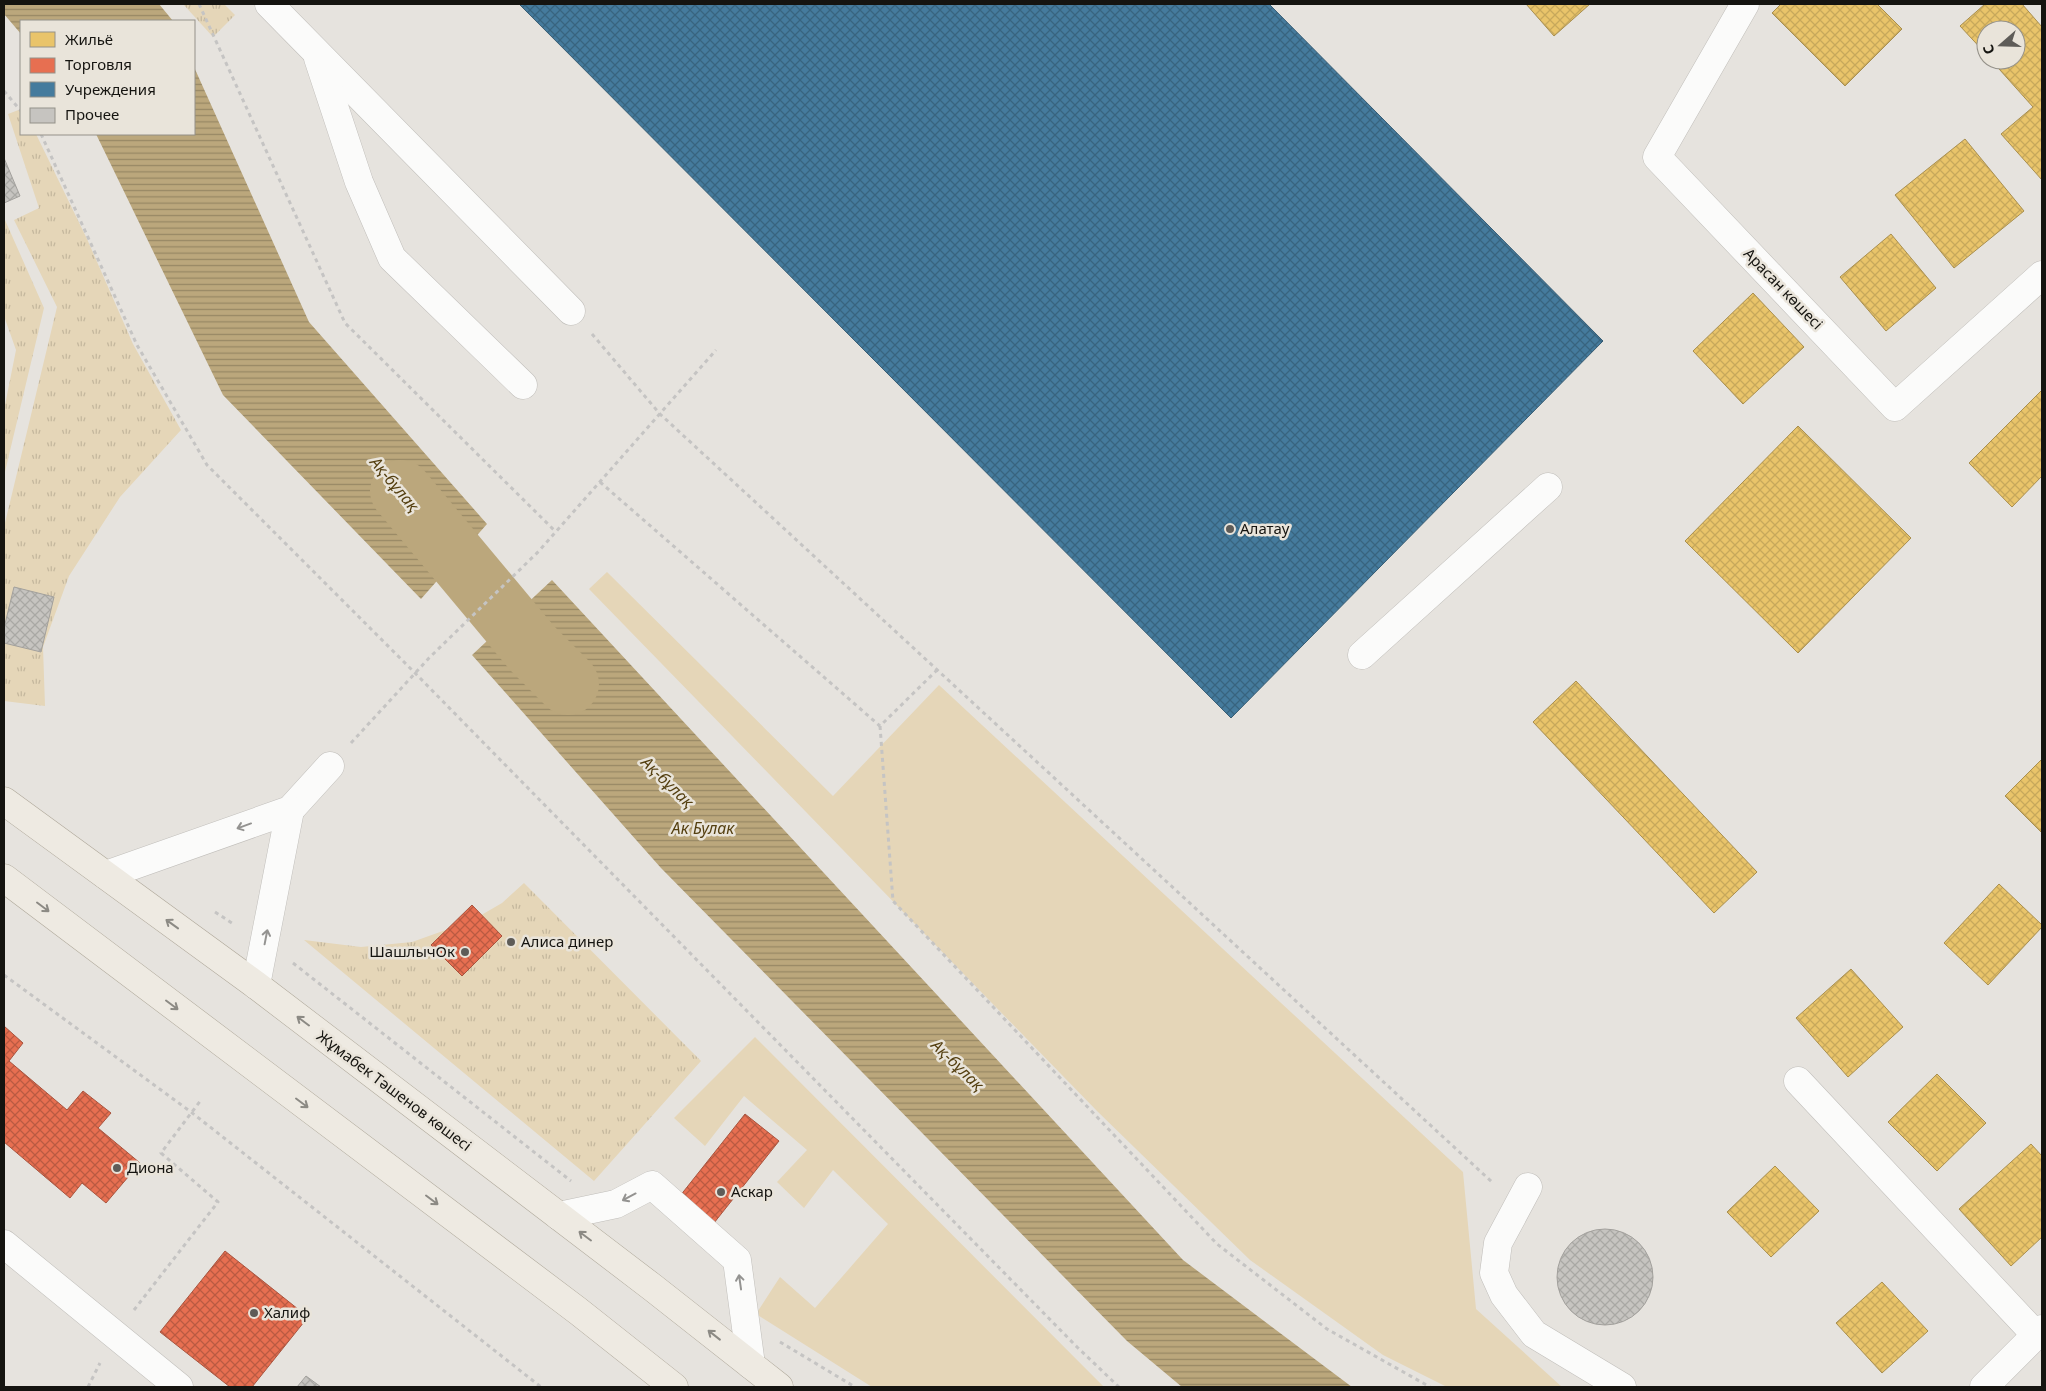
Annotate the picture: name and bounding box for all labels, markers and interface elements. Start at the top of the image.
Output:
legend [20,20,195,135]
north arrow [1976,20,2026,70]
text: Жильё [65,29,113,49]
text: С [1978,42,1999,57]
text: Торговля [65,54,132,74]
text: Учреждения [65,79,156,99]
text: Прочее [65,104,119,124]
street label: Арасан көшесі [1740,243,1828,333]
water label: Ақ-бұлақ [365,451,425,517]
place label: Алатау [1240,518,1290,538]
marker: Алатау [1224,523,1236,535]
water label: Ақ-бұлақ [636,751,700,813]
water label: Ак Булак [671,817,735,839]
one-way arrow [237,822,253,831]
one-way arrow [36,902,50,912]
one-way arrow [165,919,179,929]
one-way arrow [261,930,271,946]
place label: Алиса динер [521,931,613,951]
marker: Алиса динер [505,936,517,948]
place label: ШашлычОк [369,941,455,961]
marker: ШашлычОк [459,946,471,958]
one-way arrow [165,999,178,1010]
one-way arrow [297,1015,310,1026]
street label: Жұмабек Тәшенов көшесі [313,1025,476,1155]
water label: Ақ-бұлақ [926,1034,990,1096]
one-way arrow [295,1097,308,1108]
place label: Диона [127,1157,174,1177]
marker: Диона [111,1162,123,1174]
place label: Аскар [731,1181,773,1201]
marker: Аскар [715,1186,727,1198]
one-way arrow [621,1192,636,1202]
one-way arrow [425,1195,438,1206]
one-way arrow [578,1231,592,1241]
one-way arrow [735,1275,745,1291]
place label: Халиф [264,1302,310,1322]
marker: Халиф [248,1307,260,1319]
one-way arrow [707,1330,720,1341]

